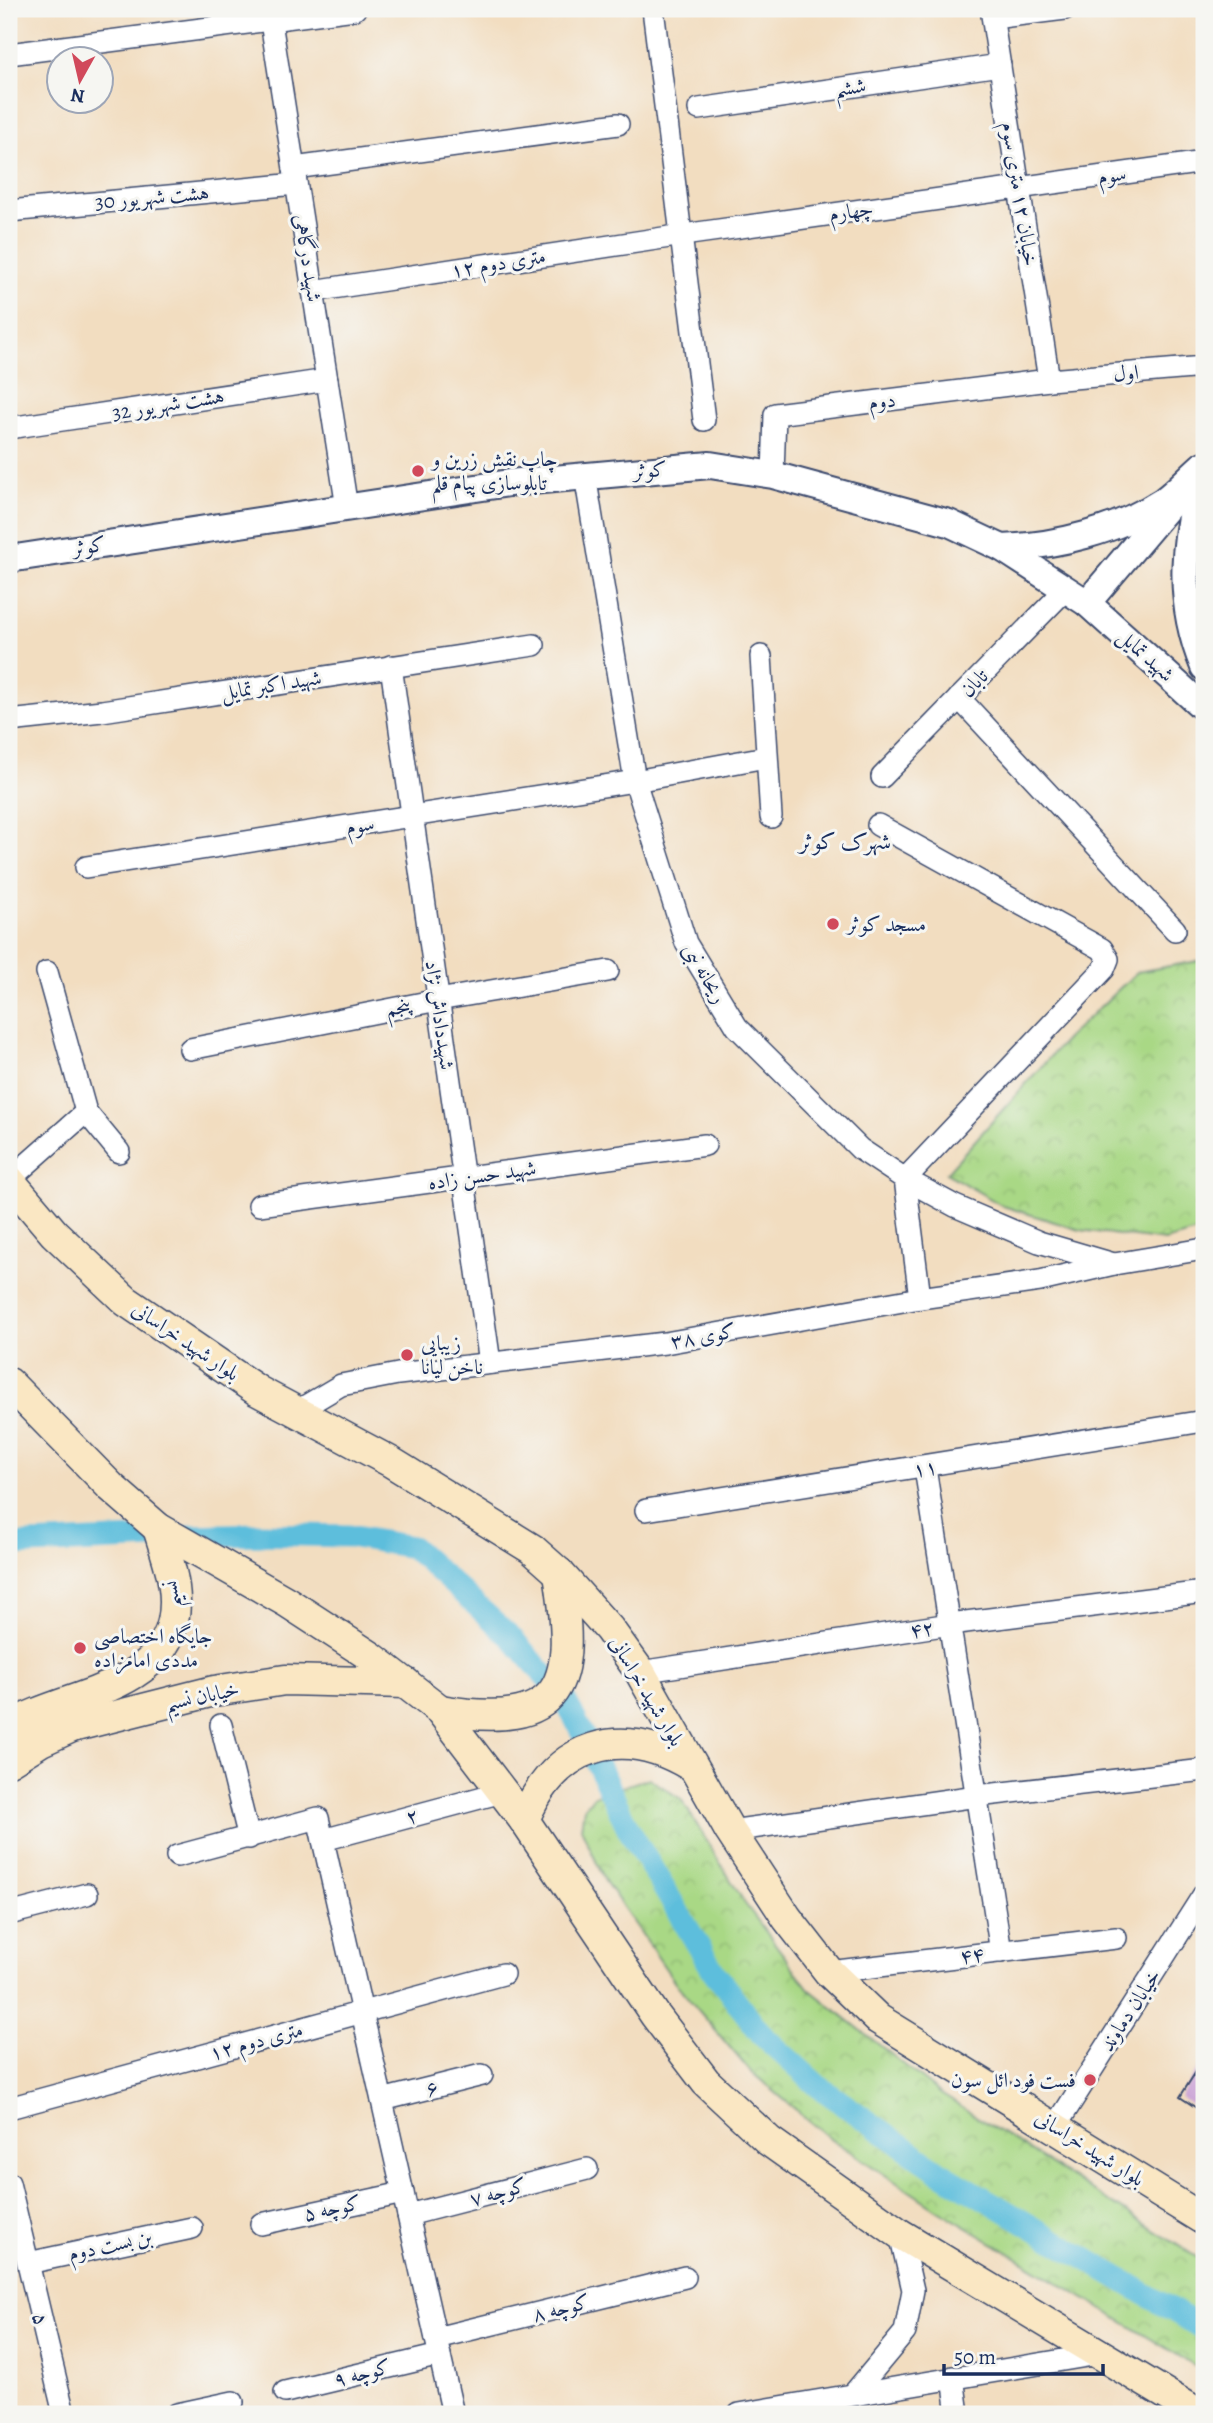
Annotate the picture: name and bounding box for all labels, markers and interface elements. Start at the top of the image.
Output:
north arrow [46,46,116,116]
street label: ششم [832,71,869,110]
text: N [69,82,86,110]
street label: خیابان ۱۲ متری سوم [991,120,1045,269]
street label: سوم [1096,159,1129,195]
street label: هشت شهریور 30 [94,178,210,216]
street label: چهارم [827,194,876,232]
street label: شهید درگاهی [287,212,329,304]
street label: ۱۲ متری دوم [448,242,548,288]
street label: اول [1112,358,1140,388]
street label: هشت شهریور 32 [110,381,226,427]
street label: دوم [867,385,898,421]
place label: چاپ نقش زرین و تابلوسازی پیام قلم [430,445,558,504]
street label: کوثر [630,455,668,485]
marker: چاپ نقش زرین و تابلوسازی پیام قلم [410,463,426,479]
street label: کوثر [68,530,108,563]
street label: شهید تمایل [1111,622,1180,689]
street label: تابان [954,662,995,703]
street label: شهید اکبر تمایل [219,663,324,708]
street label: سوم [344,809,377,845]
district label: شهرک کوثر [797,826,891,857]
place label: مسجد کوثر [845,910,926,938]
marker: مسجد کوثر [825,916,841,932]
street label: ریحانه نبی [676,937,734,1009]
street label: شهیدداداش نژاد [418,958,462,1072]
street label: پنجم [383,991,416,1029]
street label: شهید حسن زاده [426,1154,538,1196]
street label: بلوار شهید خراسانی [127,1295,245,1387]
street label: کوی ۳۸ [668,1316,738,1356]
place label: زیبایی ناخن لیانا [421,1329,483,1381]
marker: زیبایی ناخن لیانا [399,1347,415,1363]
street label: ۱۱ [911,1452,939,1484]
street label: نسیم [156,1580,193,1608]
street label: ۴۲ [908,1613,936,1645]
place label: جایگاه اختصاصی مددی امامزاده [94,1622,212,1675]
street label: بلوار شهید خراسانی [603,1631,691,1751]
marker: جایگاه اختصاصی مددی امامزاده [72,1640,88,1656]
street label: خیابان نسیم [162,1674,243,1724]
street label: ۲ [402,1801,422,1831]
street label: ۴۴ [958,1940,986,1970]
street label: خیابان دماوند [1093,1963,1167,2057]
street label: ۱۲ متری دوم [206,2015,307,2071]
place label: فست فود ائل سون [951,2066,1076,2095]
marker: فست فود ائل سون [1082,2072,1098,2088]
street label: ۶ [423,2073,441,2103]
street label: بلوار شهید خراسانی [1030,2103,1150,2193]
street label: کوچه ۷ [466,2171,530,2213]
street label: کوچه ۵ [301,2188,363,2228]
street label: بن بست دوم [66,2222,155,2271]
street label: کوچه ۸ [529,2287,593,2329]
street label: ۵ [26,2310,56,2328]
scale bar [944,2332,1103,2376]
text: 50 m [954,2343,996,2371]
street label: کوچه ۹ [330,2352,394,2394]

